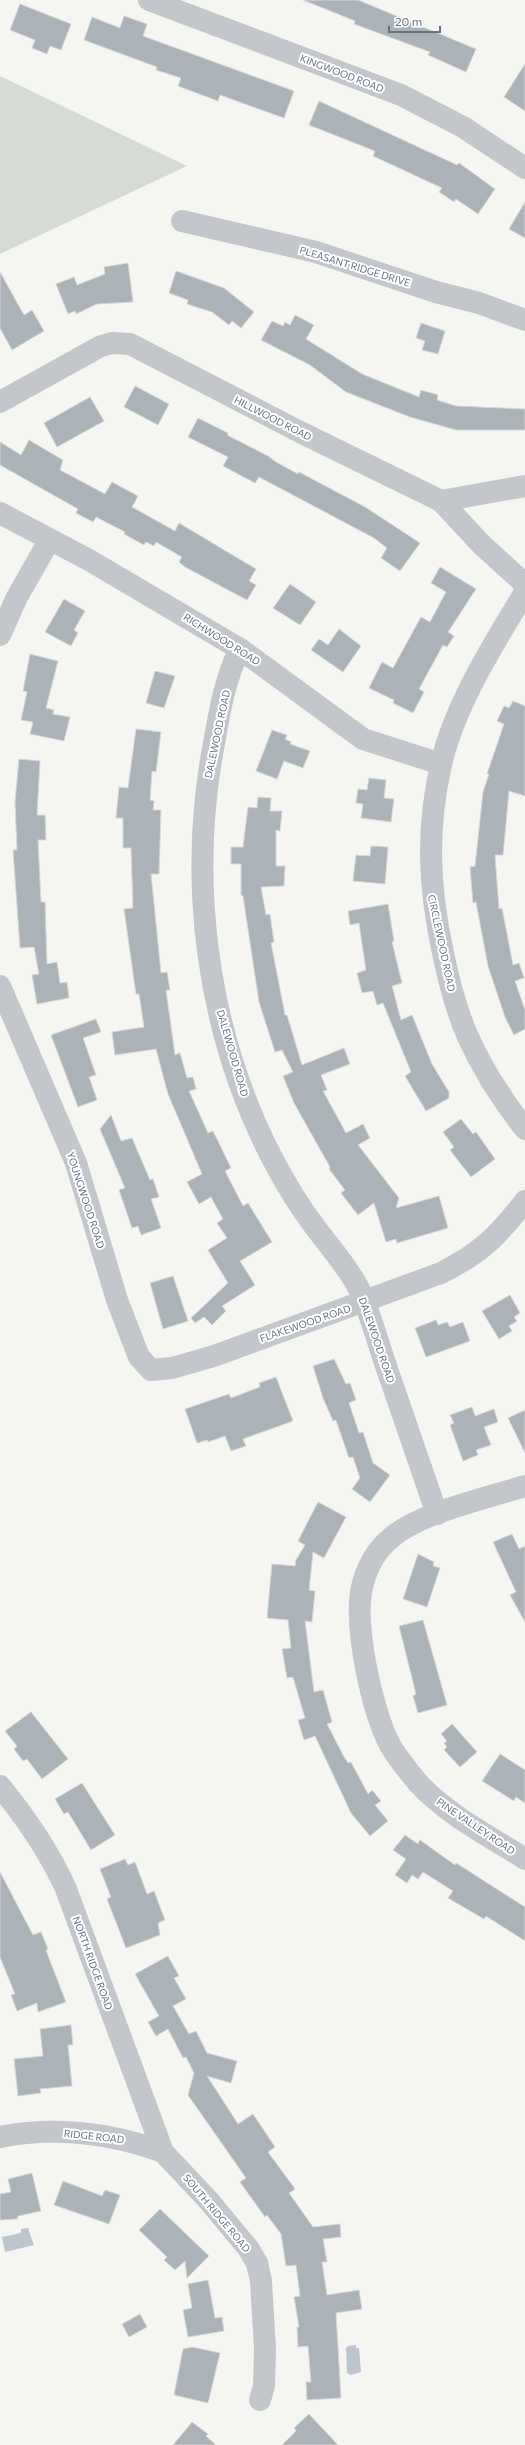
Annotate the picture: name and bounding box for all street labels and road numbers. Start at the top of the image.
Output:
street label: KINGWOOD ROAD [298,52,386,94]
street label: PLEASANT RIDGE DRIVE [298,243,412,289]
street label: HILLWOOD ROAD [232,393,314,443]
street label: RICHWOOD ROAD [181,611,263,667]
street label: DALEWOOD ROAD [202,689,232,779]
street label: CIRCLEWOOD ROAD [426,893,458,993]
street label: DALEWOOD ROAD [215,1008,251,1098]
street label: YOUNGWOOD ROAD [65,1150,107,1250]
street label: DALEWOOD ROAD [357,1296,397,1384]
street label: FLAKEWOOD ROAD [258,1302,352,1344]
street label: PINE VALLEY ROAD [435,1795,517,1857]
street label: NORTH RIDGE ROAD [70,1915,116,2011]
street label: RIDGE ROAD [63,2127,125,2145]
street label: SOUTH RIDGE ROAD [181,2172,253,2254]

